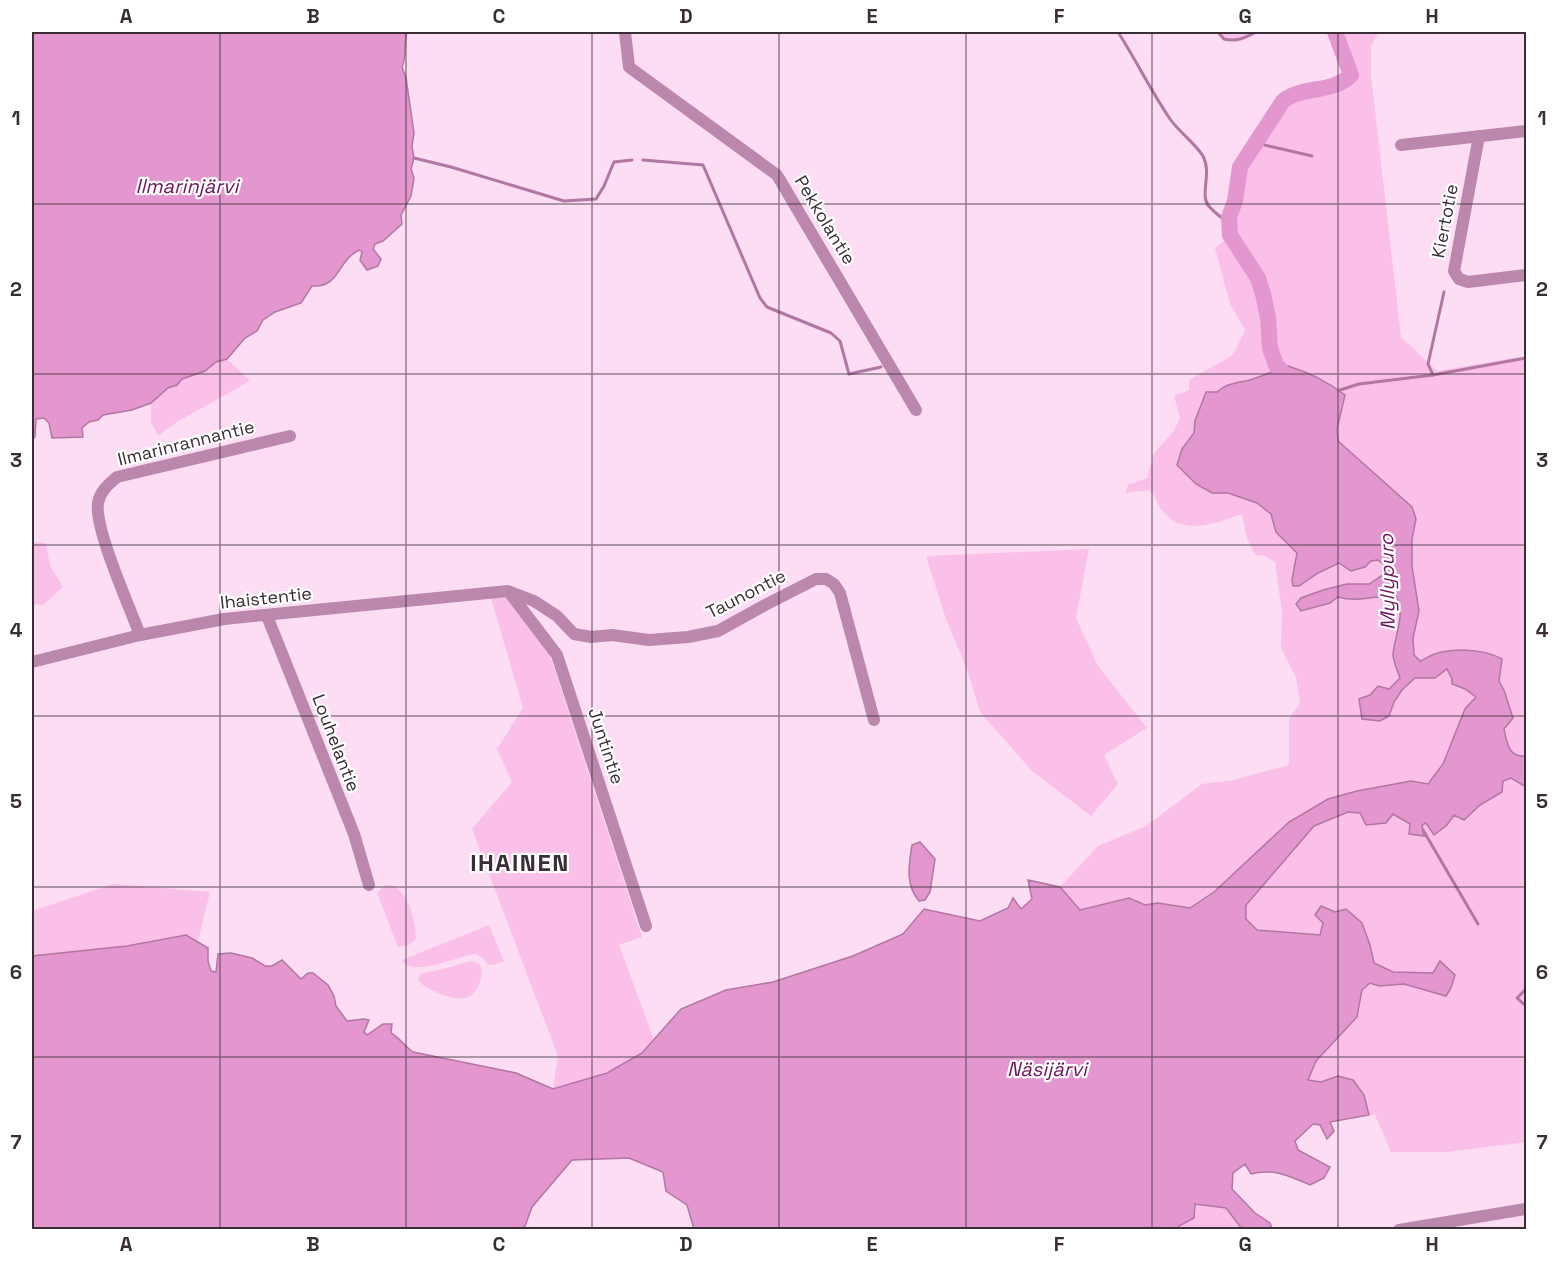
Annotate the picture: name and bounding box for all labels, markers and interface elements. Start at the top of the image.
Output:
text: A [120,3,133,29]
text: B [306,3,320,29]
text: C [493,3,506,29]
text: D [679,3,693,29]
text: E [866,3,878,29]
text: F [1054,3,1065,29]
text: G [1238,3,1252,29]
text: H [1425,3,1439,29]
text: 1 [11,105,21,131]
text: 1 [1537,105,1547,131]
street label: Pekkolantie [790,171,861,269]
water label: Ilmarinjärvi [136,173,241,199]
street label: Kiertotie [1426,182,1463,260]
text: 2 [10,276,22,302]
text: 2 [1536,276,1548,302]
street label: Ilmarinrannantie [115,414,257,471]
text: 3 [10,447,22,473]
text: 3 [1536,447,1548,473]
water label: Myllypuro [1373,533,1401,630]
street label: Taunontie [702,564,790,623]
street label: Ihaistentie [219,581,313,614]
text: 4 [10,617,23,643]
text: 4 [1536,617,1549,643]
street label: Louhelantie [307,691,366,795]
street label: Juntintie [583,705,630,787]
text: 5 [10,788,22,814]
text: 5 [1536,788,1548,814]
district label: IHAINEN [470,847,570,878]
text: 6 [10,959,22,985]
text: 6 [1536,959,1548,985]
water label: Näsijärvi [1007,1056,1089,1082]
text: 7 [10,1129,22,1155]
text: 7 [1536,1129,1548,1155]
text: A [120,1231,133,1257]
text: B [306,1231,320,1257]
text: C [493,1231,506,1257]
text: D [679,1231,693,1257]
text: E [866,1231,878,1257]
text: F [1054,1231,1065,1257]
text: G [1238,1231,1252,1257]
text: H [1425,1231,1439,1257]

